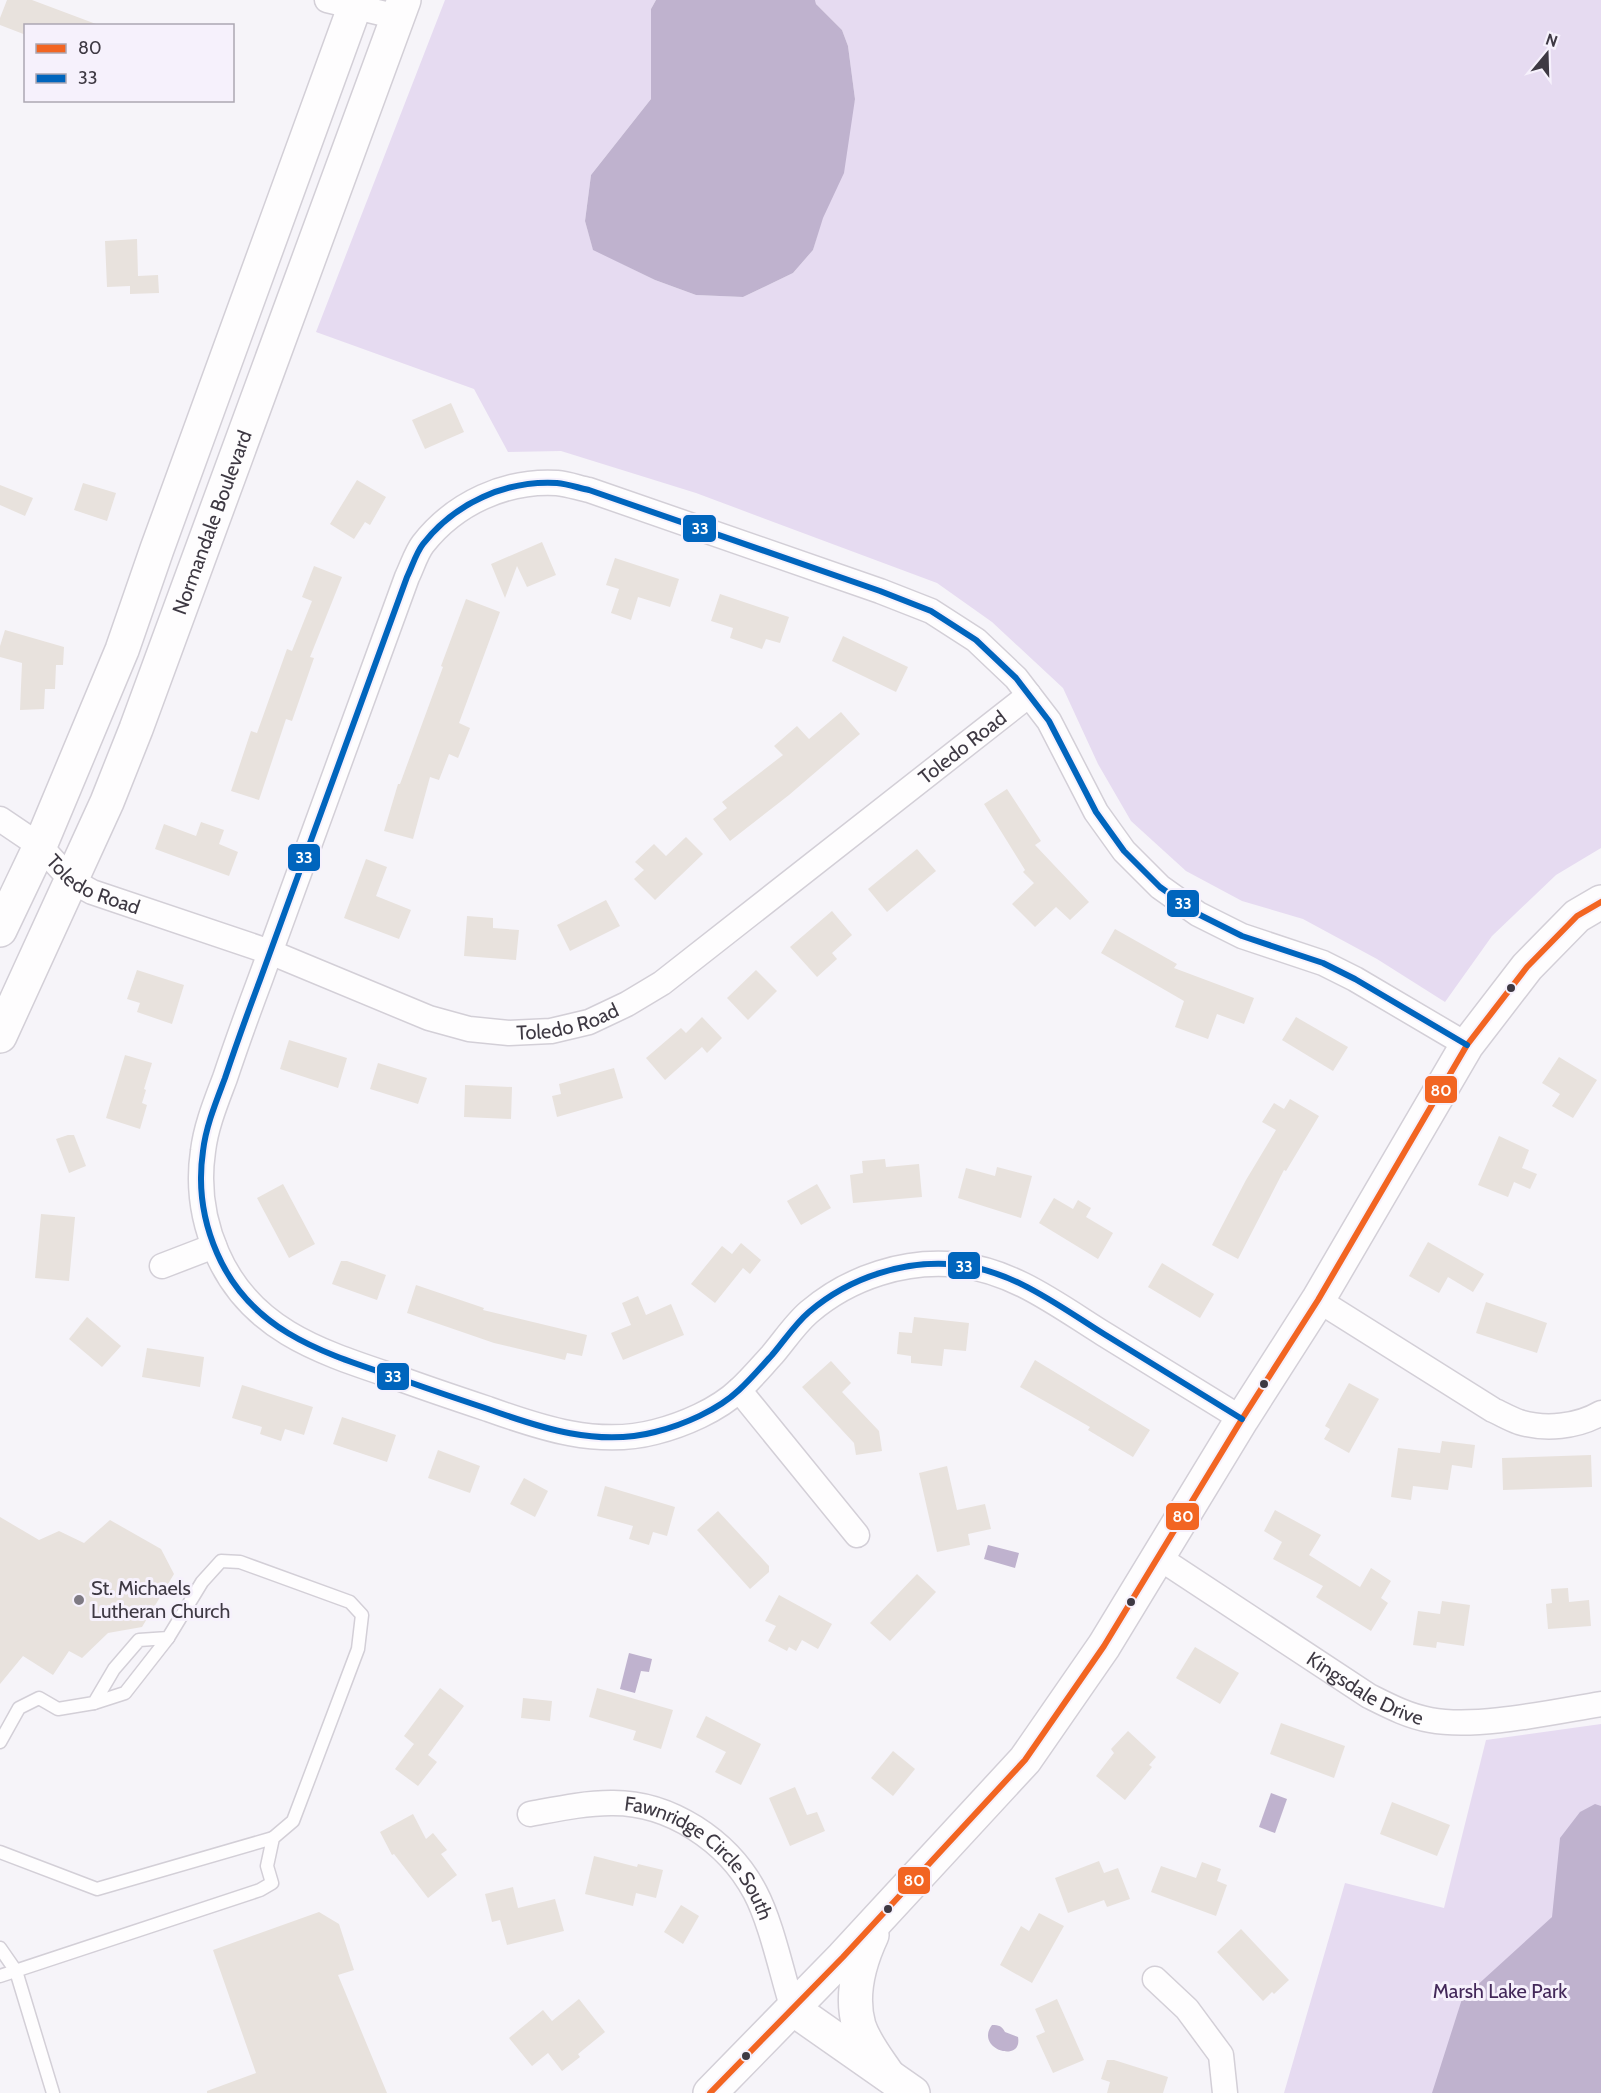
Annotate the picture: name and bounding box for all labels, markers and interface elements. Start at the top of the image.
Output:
legend [24,24,234,102]
north arrow [1517,24,1577,84]
text: N [1543,29,1560,51]
text: 80 [78,37,101,59]
text: 33 [78,67,97,89]
street label: Normandale Boulevard [167,427,257,618]
line badge: 33 [682,514,717,543]
text: 33 [691,519,709,538]
street label: Toledo Road [914,705,1011,789]
line badge: 33 [287,843,321,872]
text: 33 [295,848,313,867]
street label: Toledo Road [41,849,143,919]
line badge: 33 [1166,889,1200,918]
text: 33 [1174,894,1192,913]
unlabelled marker [1505,982,1517,994]
street label: Toledo Road [516,998,622,1045]
line badge: 80 [1424,1075,1458,1104]
text: 80 [1431,1081,1451,1100]
line badge: 33 [947,1251,981,1280]
text: 33 [955,1257,973,1276]
line badge: 33 [376,1362,410,1391]
text: 33 [384,1367,402,1386]
unlabelled marker [1258,1378,1270,1390]
line badge: 80 [1165,1502,1200,1531]
text: 80 [1173,1507,1193,1526]
place label: St. Michaels Lutheran Church [91,1576,230,1623]
marker: St. Michaels Lutheran Church [72,1593,86,1607]
unlabelled marker [1125,1596,1137,1608]
street label: Kingsdale Drive [1302,1646,1426,1730]
street label: Fawnridge Circle South [623,1791,778,1923]
line badge: 80 [897,1866,931,1895]
text: 80 [904,1871,924,1890]
unlabelled marker [882,1903,894,1915]
park label: Marsh Lake Park [1433,1979,1567,2003]
unlabelled marker [740,2050,752,2062]

